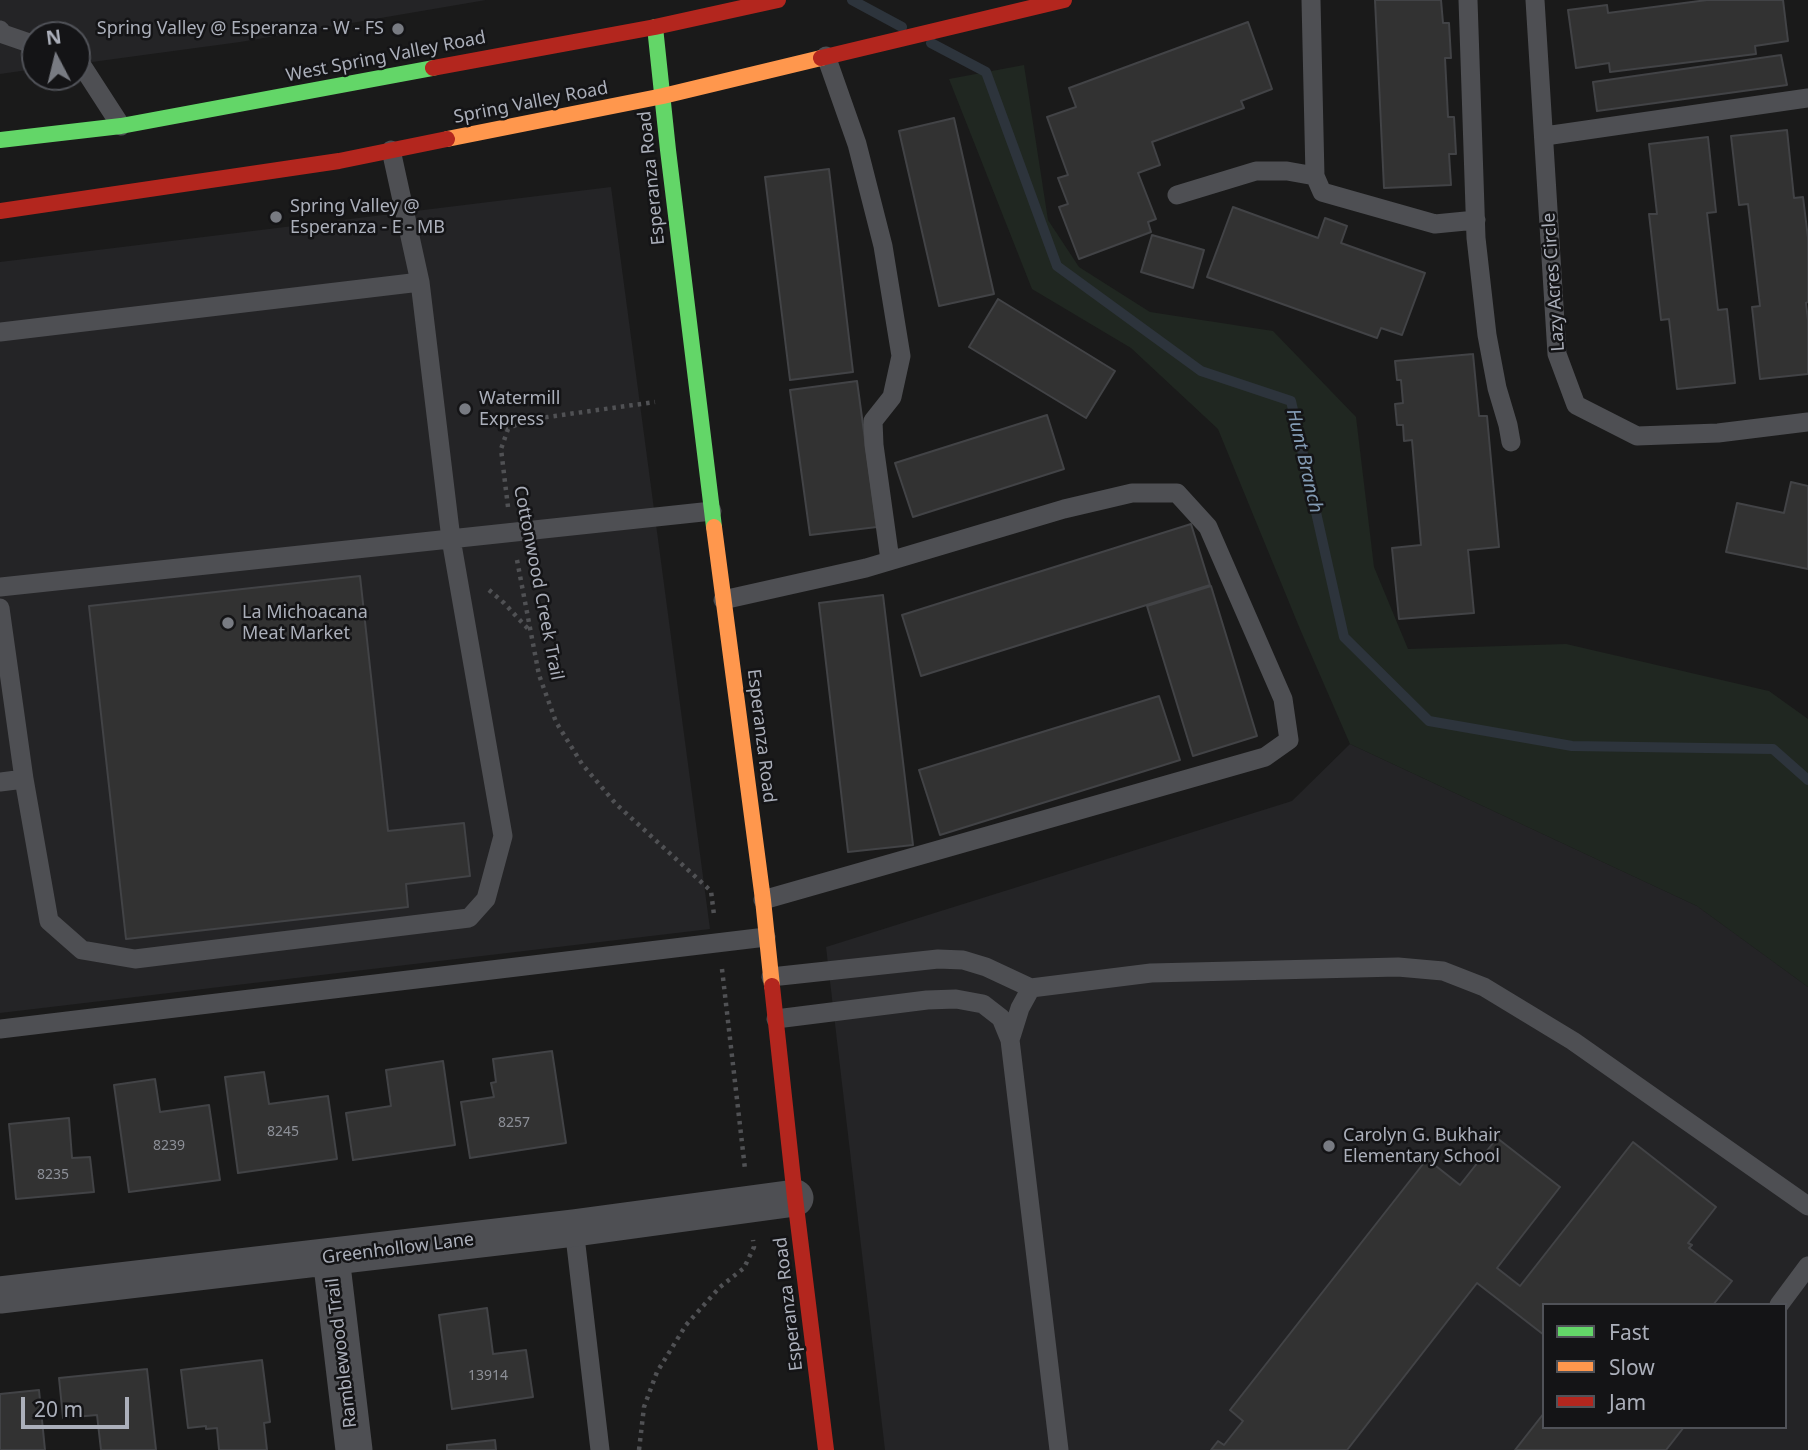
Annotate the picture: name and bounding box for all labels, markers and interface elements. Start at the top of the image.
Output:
place label: Spring Valley @ Esperanza - W - FS [97,18,384,40]
north arrow [21,21,91,91]
marker: Spring Valley @ Esperanza - W - FS [390,21,406,37]
text: N [44,23,63,51]
street label: West Spring Valley Road [284,27,488,87]
street label: Spring Valley Road [452,77,610,129]
street label: Esperanza Road [634,110,670,246]
place label: Spring Valley @ Esperanza - E - MB [290,196,445,238]
marker: Spring Valley @ Esperanza - E - MB [268,209,284,225]
street label: Lazy Acres Circle [1538,212,1570,352]
place label: Watermill Express [479,388,560,430]
marker: Watermill Express [457,401,473,417]
water label: Hunt Branch [1281,407,1327,515]
street label: Cottonwood Creek Trail [509,484,567,682]
place label: La Michoacana Meat Market [242,602,368,644]
marker: La Michoacana Meat Market [220,615,236,631]
street label: Esperanza Road [742,668,780,804]
house number: 8257 [498,1115,530,1131]
house number: 8245 [267,1124,299,1140]
place label: Carolyn G. Bukhair Elementary School [1343,1125,1500,1168]
house number: 8239 [153,1138,185,1154]
marker: Carolyn G. Bukhair Elementary School [1321,1138,1337,1154]
house number: 8235 [37,1167,69,1183]
street label: Greenhollow Lane [321,1229,475,1269]
street label: Esperanza Road [770,1236,808,1372]
street label: Ramblewood Trail [322,1277,362,1429]
legend [1542,1303,1787,1429]
text: Fast [1609,1318,1649,1346]
text: Slow [1609,1353,1655,1381]
house number: 13914 [468,1368,508,1384]
scale bar [24,1384,133,1428]
text: Jam [1609,1388,1646,1416]
text: 20 m [34,1395,83,1423]

